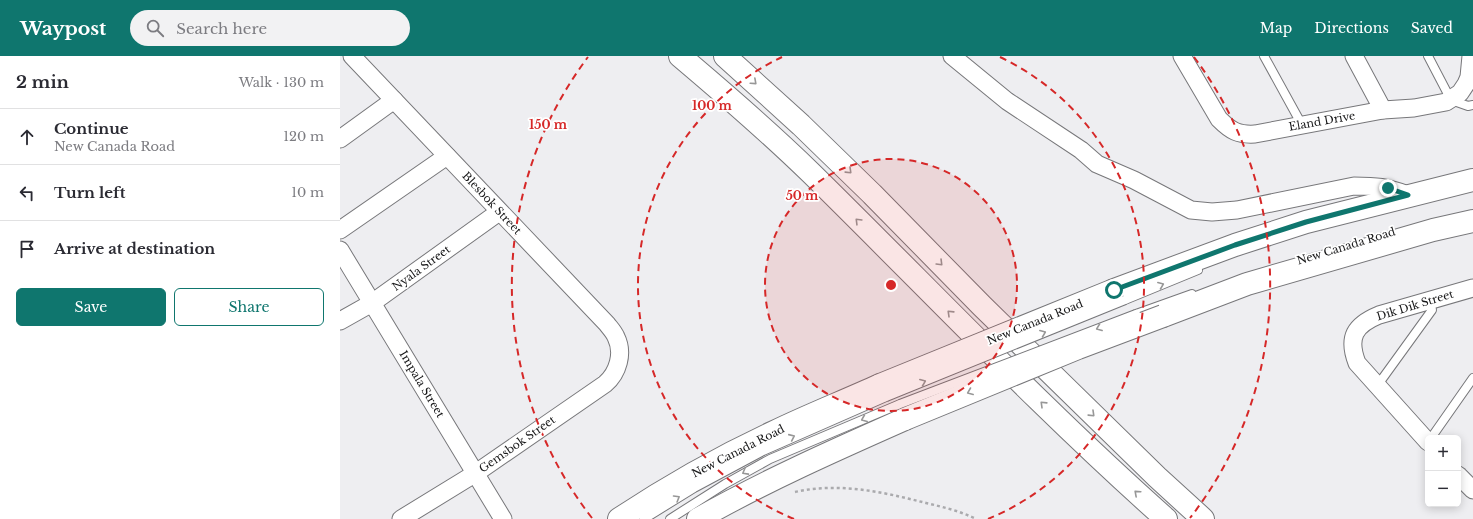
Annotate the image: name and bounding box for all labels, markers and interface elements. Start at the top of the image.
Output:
search box [130,10,410,46]
text: Waypost [20,17,106,40]
icon: search [144,17,166,39]
text: Search here [176,19,267,38]
text: Map [1260,19,1292,37]
text: Directions [1314,19,1389,37]
text: Saved [1411,19,1453,37]
text: 2 min [16,72,69,93]
text: Walk · 130 m [239,74,324,91]
one-way arrow [749,78,757,85]
text: 100 m [692,98,733,113]
street label: Eland Drive [1288,108,1356,134]
text: 150 m [529,117,568,132]
text: Continue [54,119,129,138]
icon: ahead [16,126,38,148]
text: 120 m [283,128,324,145]
text: New Canada Road [54,138,175,155]
one-way arrow [844,166,852,174]
street label: Blesbok Street [459,169,525,238]
route end [1379,179,1397,197]
icon: left [16,182,38,204]
text: Turn left [54,183,125,202]
text: 10 m [291,184,324,201]
text: 50 m [786,188,819,203]
one-way arrow [855,218,863,226]
street label: New Canada Road [1295,224,1398,268]
icon: arrive [16,238,38,260]
text: Arrive at destination [54,239,215,258]
street label: Nyala Street [389,242,453,294]
one-way arrow [935,258,943,266]
centre of rings [884,278,898,292]
route start [1105,281,1123,299]
one-way arrow [1157,282,1164,290]
street label: Dik Dik Street [1375,286,1456,323]
button: Save [16,288,166,326]
button: Share [174,288,324,326]
street label: New Canada Road [985,296,1086,348]
one-way arrow [947,310,955,317]
one-way arrow [1096,323,1103,331]
one-way arrow [1040,330,1047,338]
street label: Impala Street [396,348,448,421]
one-way arrow [918,379,926,387]
one-way arrow [967,388,974,396]
one-way arrow [1040,401,1048,408]
one-way arrow [1087,409,1095,417]
street label: Gemsbok Street [476,412,559,476]
one-way arrow [860,414,868,422]
street label: New Canada Road [689,421,787,480]
one-way arrow [789,434,796,442]
map controls [1425,435,1461,507]
button: + [1425,435,1461,471]
one-way arrow [742,468,749,475]
button: − [1425,471,1461,507]
one-way arrow [1134,490,1142,498]
one-way arrow [673,496,680,503]

